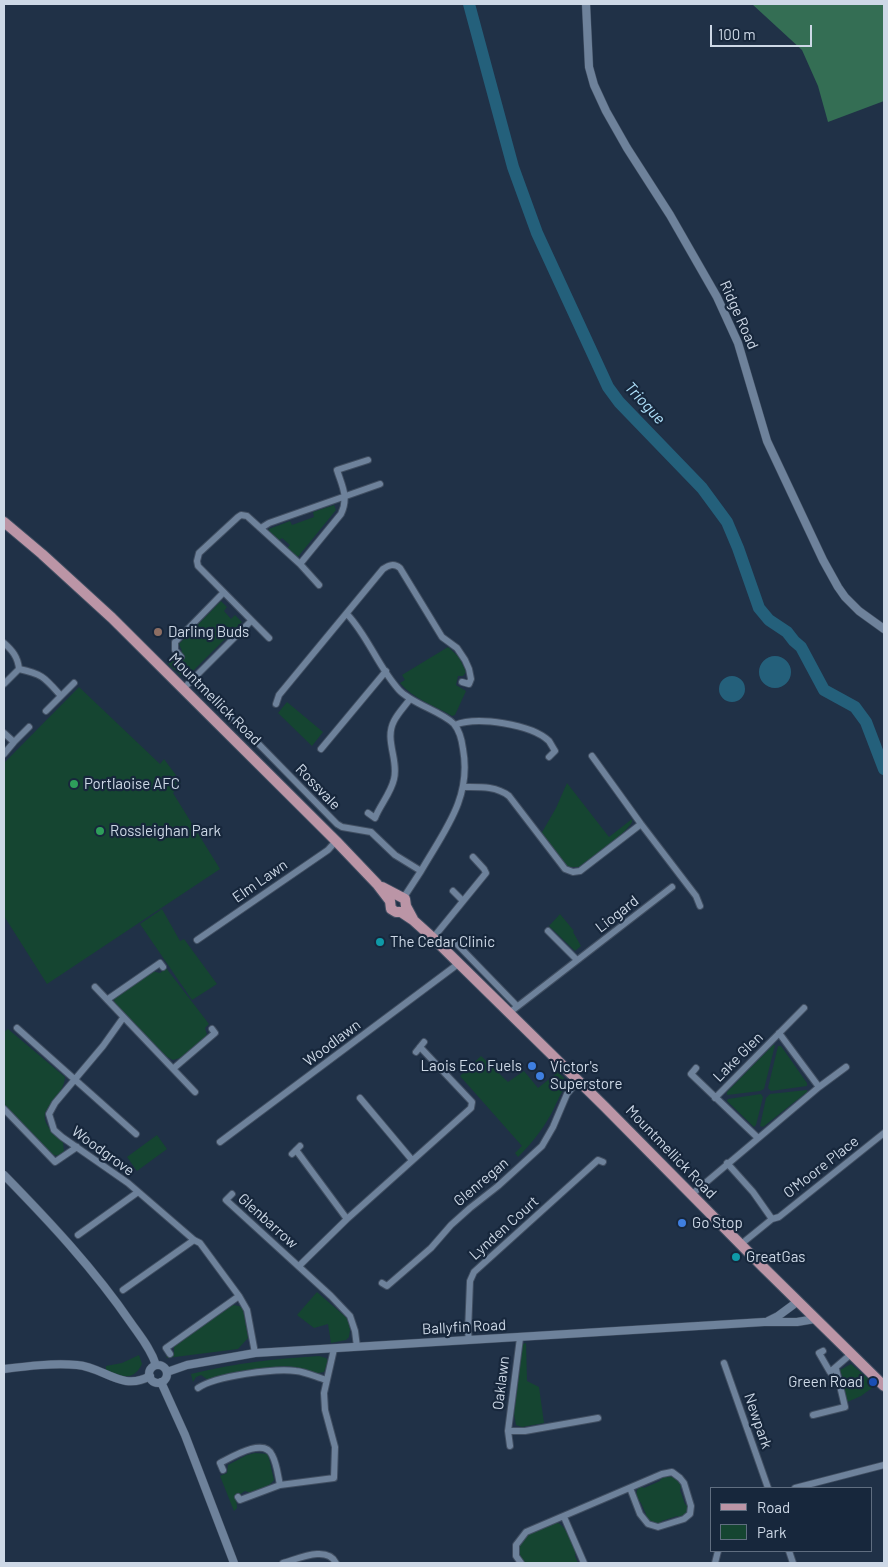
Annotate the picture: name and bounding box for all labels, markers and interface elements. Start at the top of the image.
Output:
scale bar [713,15,816,47]
text: 100 m [718,25,756,43]
street label: Ridge Road [716,278,762,352]
water label: Triogue [621,378,669,428]
place label: Darling Buds [168,623,249,641]
marker: Darling Buds [152,626,164,638]
street label: Mountmellick Road [165,649,265,749]
street label: Rossvale [292,760,344,814]
place label: Portlaoise AFC [84,775,180,793]
marker: Portlaoise AFC [68,778,80,790]
place label: Rossleighan Park [110,822,221,840]
marker: Rossleighan Park [94,825,106,837]
street label: Elm Lawn [229,856,291,906]
street label: Liogard [592,892,642,936]
place label: The Cedar Clinic [390,933,495,951]
marker: The Cedar Clinic [374,936,386,948]
street label: Woodlawn [300,1016,364,1070]
street label: Lake Glen [709,1028,767,1086]
place label: Laois Eco Fuels [421,1057,522,1075]
place label: Victor's Superstore [550,1058,622,1093]
marker: Laois Eco Fuels [526,1060,538,1072]
marker: Victor's Superstore [534,1070,546,1082]
street label: Mountmellick Road [622,1102,720,1202]
street label: Woodgrove [68,1122,138,1180]
street label: O'Moore Place [780,1132,862,1202]
street label: Glenregan [450,1154,512,1210]
street label: Glenbarrow [234,1190,302,1252]
street label: Lynden Court [466,1192,542,1264]
place label: Go Stop [692,1214,743,1232]
marker: Go Stop [676,1217,688,1229]
place label: GreatGas [746,1248,806,1266]
marker: GreatGas [730,1251,742,1263]
street label: Ballyfin Road [421,1316,507,1338]
street label: Oaklawn [489,1355,513,1411]
place label: Green Road [788,1373,863,1391]
marker: Green Road [867,1376,879,1388]
street label: Newpark [740,1391,776,1451]
legend [710,1487,873,1552]
text: Road [757,1498,790,1516]
text: Park [757,1523,786,1541]

